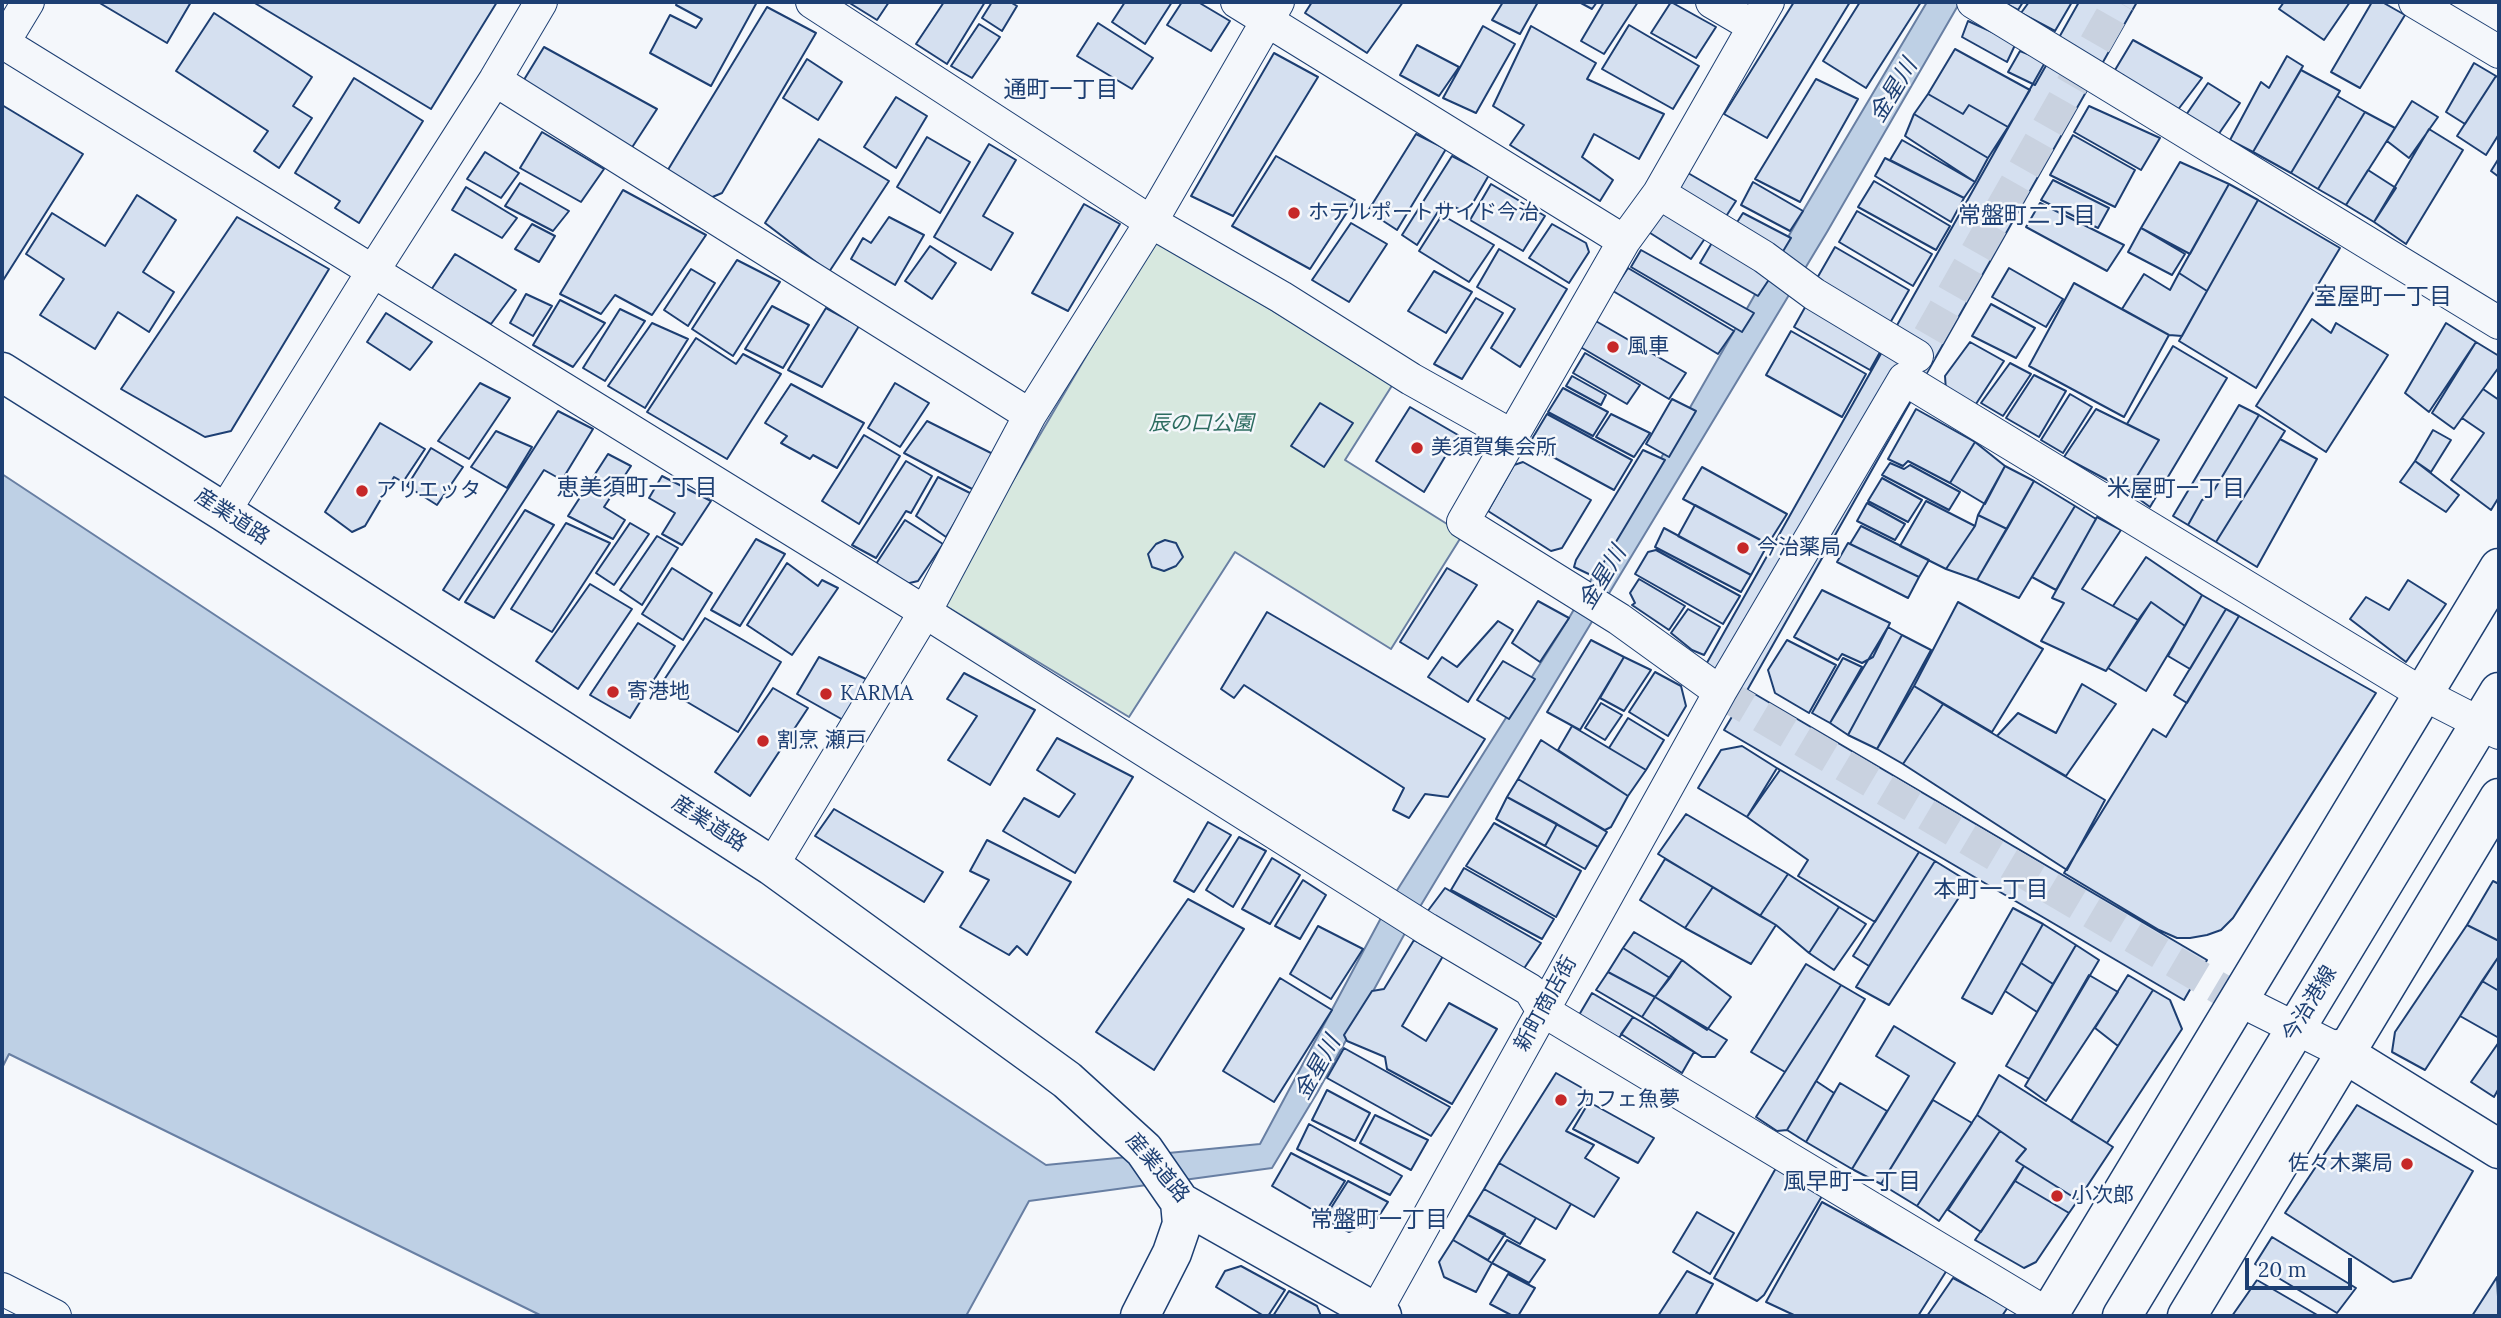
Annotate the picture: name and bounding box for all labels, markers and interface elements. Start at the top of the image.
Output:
water label: 金星川 [1864,54,1924,128]
district label: 通町一丁目 [1004,76,1118,104]
place label: ホテルポートサイド今治 [1308,200,1539,226]
district label: 常盤町二丁目 [1958,202,2096,230]
marker: ホテルポートサイド今治 [1286,205,1302,221]
district label: 室屋町一丁目 [2314,283,2452,311]
place label: 風車 [1627,334,1669,360]
marker: 風車 [1605,339,1621,355]
park label: 辰の口公園 [1149,411,1253,437]
place label: 美須賀集会所 [1431,435,1557,461]
marker: 美須賀集会所 [1409,440,1425,456]
district label: 恵美須町一丁目 [557,474,717,502]
district label: 米屋町一丁目 [2107,475,2245,503]
place label: アリエッタ [376,478,481,504]
marker: アリエッタ [354,483,370,499]
street label: 産業道路 [190,484,274,550]
place label: 今治薬局 [1757,535,1841,561]
marker: 今治薬局 [1735,540,1751,556]
water label: 金星川 [1573,541,1633,615]
place label: 寄港地 [627,679,690,705]
place label: KARMA [840,681,913,707]
marker: 寄港地 [605,684,621,700]
marker: KARMA [818,686,834,702]
place label: 割烹 瀬戸 [777,728,867,754]
marker: 割烹 瀬戸 [755,733,771,749]
street label: 産業道路 [667,791,751,857]
district label: 本町一丁目 [1934,876,2048,904]
street label: 新町商店街 [1510,952,1582,1056]
street label: 今治港線 [2278,962,2342,1046]
water label: 金星川 [1289,1031,1347,1105]
place label: カフェ魚夢 [1575,1087,1680,1113]
marker: カフェ魚夢 [1553,1092,1569,1108]
street label: 産業道路 [1120,1128,1194,1208]
place label: 佐々木薬局 [2288,1151,2393,1177]
marker: 佐々木薬局 [2399,1156,2415,1172]
district label: 風早町一丁目 [1783,1168,1921,1196]
place label: 小次郎 [2071,1183,2134,1209]
marker: 小次郎 [2049,1188,2065,1204]
district label: 常盤町一丁目 [1310,1206,1448,1234]
scale bar [2249,1244,2356,1288]
text: 20 m [2258,1256,2307,1283]

